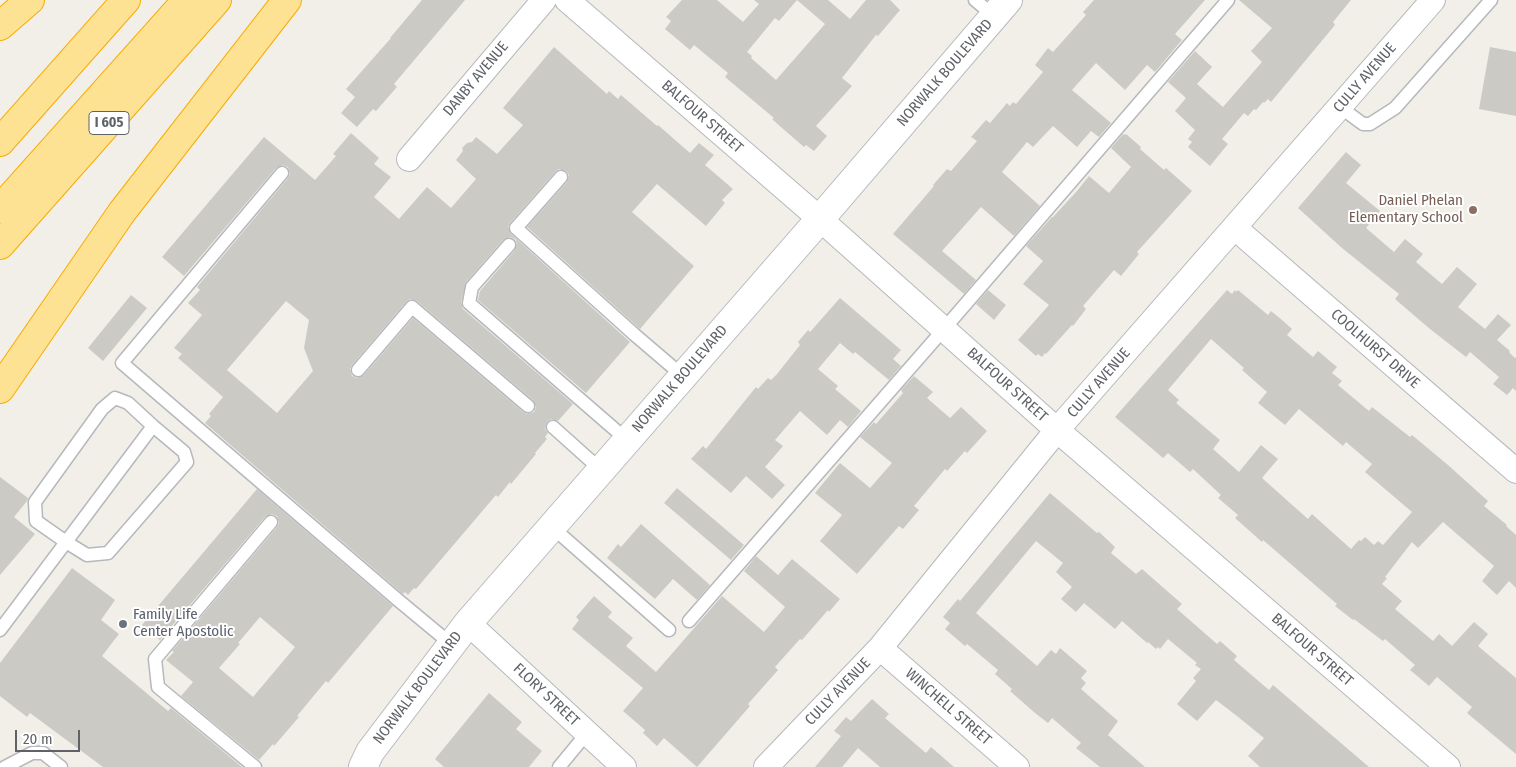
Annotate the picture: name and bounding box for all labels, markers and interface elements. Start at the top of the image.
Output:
street label: NORWALK BOULEVARD [894,16,996,130]
street label: DANBY AVENUE [440,38,512,120]
street label: CULLY AVENUE [1330,39,1400,117]
street label: BALFOUR STREET [658,77,746,157]
road number: I 605 [89,112,129,134]
place label: Daniel Phelan Elementary School [1349,192,1463,227]
marker: Daniel Phelan Elementary School [1467,204,1479,216]
street label: COOLHURST DRIVE [1327,306,1423,392]
street label: NORWALK BOULEVARD [629,322,731,436]
street label: BALFOUR STREET [963,344,1051,426]
street label: CULLY AVENUE [1064,344,1134,422]
place label: Family Life Center Apostolic [133,606,233,641]
street label: BALFOUR STREET [1268,610,1356,690]
marker: Family Life Center Apostolic [117,618,129,630]
street label: NORWALK BOULEVARD [370,628,466,748]
street label: CULLY AVENUE [801,655,875,729]
street label: FLORY STREET [509,660,583,730]
street label: WINCHELL STREET [901,665,995,749]
scale bar [18,720,82,752]
text: 20 m [23,730,53,748]

